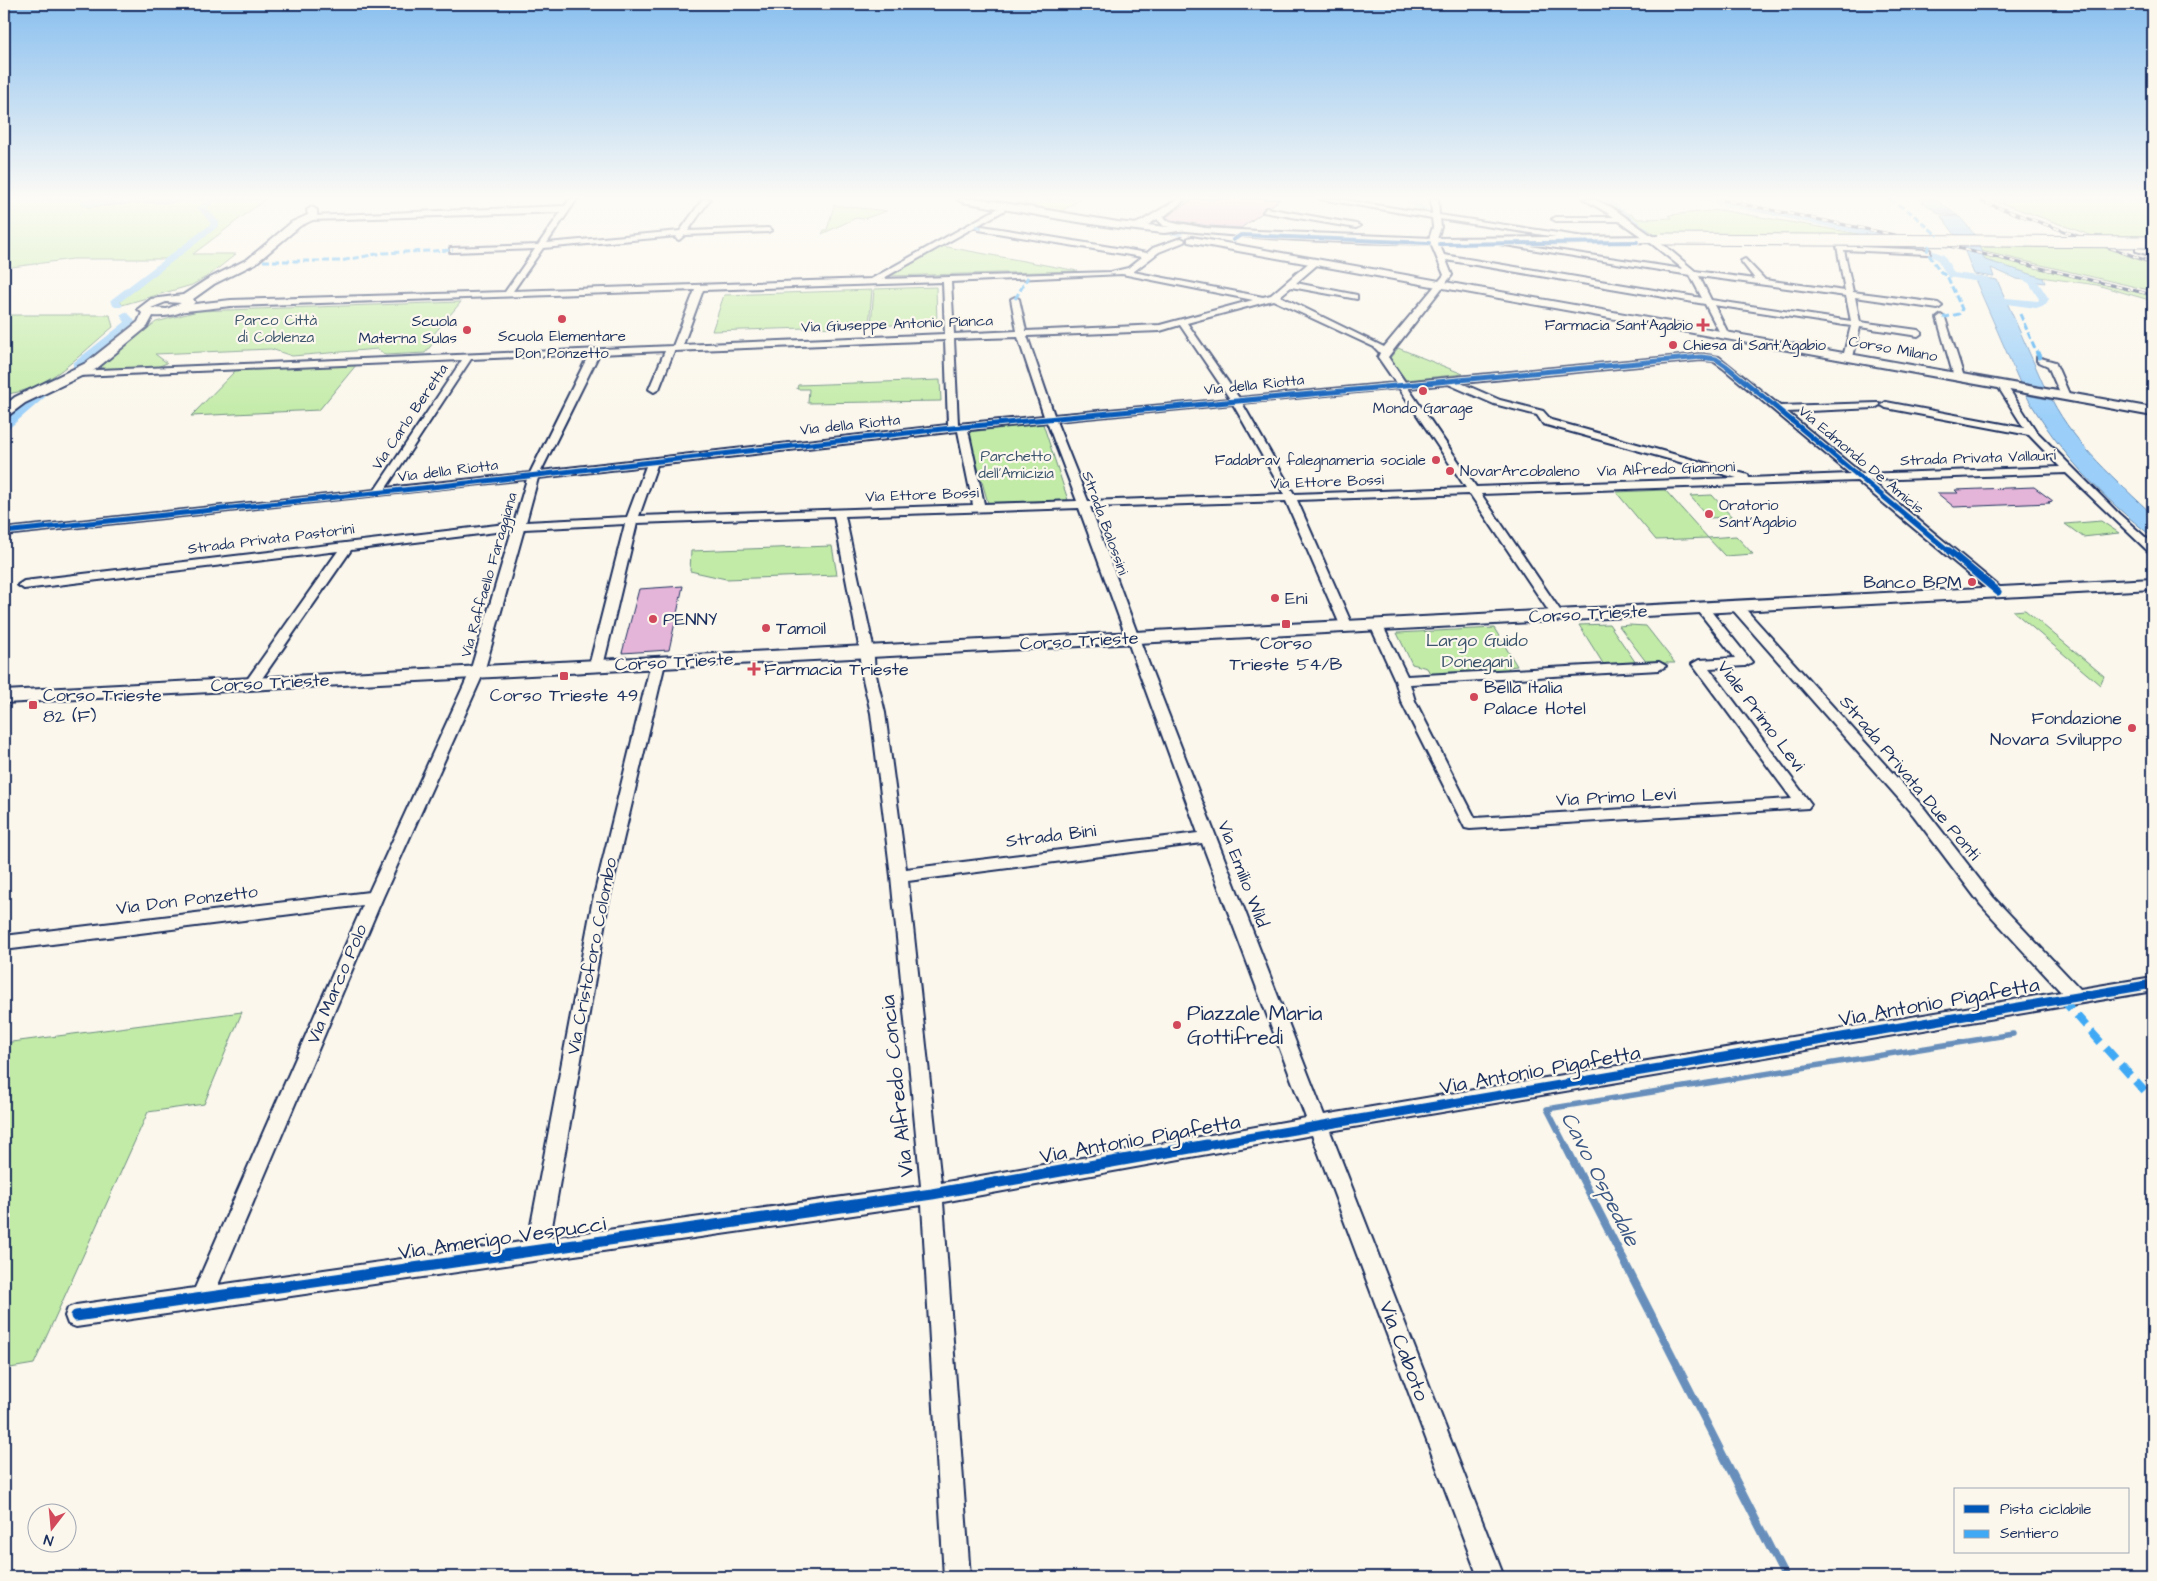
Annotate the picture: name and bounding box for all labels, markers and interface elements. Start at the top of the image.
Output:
park label: Parco Città di Coblenza [235,310,317,348]
street label: Via Giuseppe Antonio Pianca [801,310,994,338]
place label: Scuola Materna Sulas [359,311,457,349]
marker: Scuola Elementare Don Ponzetto [556,313,568,325]
place label: Farmacia Sant'Agabio [1545,315,1694,337]
marker: Farmacia Sant'Agabio [1697,319,1709,331]
marker: Scuola Materna Sulas [461,324,473,336]
place label: Scuola Elementare Don Ponzetto [498,326,626,364]
street label: Corso Milano [1847,331,1940,367]
place label: Chiesa di Sant'Agabio [1683,335,1827,357]
marker: Chiesa di Sant'Agabio [1667,339,1679,351]
street label: Via Carlo Beretta [367,360,453,474]
street label: Via della Riotta [1203,369,1306,401]
marker: Mondo Garage [1417,385,1429,397]
place label: Mondo Garage [1373,398,1473,420]
street label: Via Edmondo De Amicis [1794,401,1929,519]
street label: Via della Riotta [799,409,902,441]
street label: Strada Privata Vallauri [1900,445,2057,471]
park label: Parchetto dell'Amicizia [978,446,1054,484]
place label: Fadabrav falegnameria sociale [1215,450,1426,472]
street label: Via della Riotta [397,454,500,488]
marker: Fadabrav falegnameria sociale [1430,454,1442,466]
street label: Via Alfredo Giannoni [1597,456,1736,482]
place label: NovarArcobaleno [1460,461,1580,482]
marker: NovarArcobaleno [1444,465,1456,477]
street label: Strada Balossini [1076,468,1134,579]
street label: Via Ettore Bossi [1270,469,1385,494]
street label: Via Ettore Bossi [865,482,980,507]
street label: Via Raffaello Faraggiana [455,490,524,660]
place label: Oratorio Sant'Agabio [1719,495,1797,534]
marker: Oratorio Sant'Agabio [1703,508,1715,520]
street label: Strada Privata Pastorini [186,518,356,560]
place label: Banco BPM [1863,570,1962,595]
marker: Banco BPM [1966,576,1978,588]
place label: Eni [1285,586,1308,611]
marker: Eni [1269,592,1281,604]
street label: Corso Trieste [1528,598,1648,630]
place label: PENNY [663,607,718,632]
marker: PENNY [647,613,659,625]
place label: Tamoil [776,616,826,641]
marker: Corso Trieste 54/B [1280,618,1292,630]
marker: Tamoil [760,622,772,634]
street label: Corso Trieste [1019,625,1139,657]
park label: Largo Guido Donegani [1426,628,1528,675]
place label: Corso Trieste 54/B [1230,631,1343,677]
street label: Corso Trieste [614,646,734,678]
street label: Viale Primo Levi [1711,655,1811,777]
place label: Farmacia Trieste [764,657,909,682]
marker: Farmacia Trieste [748,663,760,675]
street label: Corso Trieste [210,667,330,699]
marker: Corso Trieste 49 [558,670,570,682]
place label: Bella Italia Palace Hotel [1484,675,1586,721]
place label: Corso Trieste 82 (F) [43,683,162,729]
place label: Corso Trieste 49 [490,683,638,708]
street label: Strada Privata Due Ponti [1834,690,1987,866]
marker: Bella Italia Palace Hotel [1468,691,1480,703]
marker: Corso Trieste 82 (F) [27,699,39,711]
place label: Fondazione Novara Sviluppo [1990,706,2122,752]
marker: Fondazione Novara Sviluppo [2126,722,2138,734]
street label: Via Primo Levi [1555,781,1677,813]
street label: Via Emilio Wild [1211,817,1275,931]
street label: Strada Bini [1004,818,1098,854]
street label: Via Cristoforo Colombo [561,855,623,1057]
street label: Via Don Ponzetto [115,879,259,921]
street label: Via Marco Polo [301,920,373,1048]
street label: Via Antonio Pigafetta [1836,970,2042,1036]
street label: Via Alfredo Concia [873,993,921,1178]
place label: Piazzale Maria Gottifredi [1187,999,1323,1052]
marker: Piazzale Maria Gottifredi [1171,1019,1183,1031]
street label: Via Antonio Pigafetta [1437,1038,1643,1104]
water label: Cavo Ospedale [1553,1106,1648,1253]
street label: Via Antonio Pigafetta [1037,1107,1243,1173]
street label: Via Amerigo Vespucci [396,1209,608,1269]
street label: Via Caboto [1372,1297,1436,1405]
legend [1954,1488,2130,1554]
text: Pista ciclabile [2000,1499,2091,1520]
north arrow [28,1504,78,1554]
text: Sentiero [2000,1523,2059,1544]
text: N [42,1529,56,1550]

